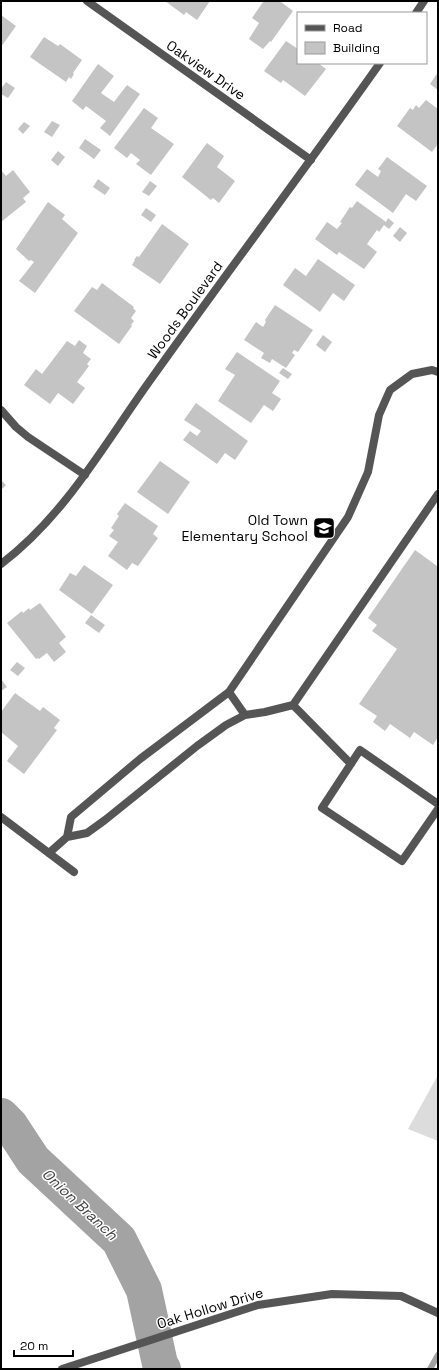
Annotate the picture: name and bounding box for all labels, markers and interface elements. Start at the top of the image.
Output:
legend [297,12,427,64]
text: Road [333,20,362,36]
street label: Oakview Drive [163,36,249,104]
text: Building [333,40,380,56]
street label: Woods Boulevard [143,258,227,362]
place label: Old Town Elementary School [182,511,308,545]
school or university icon: Old Town Elementary School [311,515,337,541]
water label: Onion Branch [38,1164,122,1244]
street label: Oak Hollow Drive [155,1283,265,1333]
scale bar [14,1332,73,1358]
text: 20 m [20,1338,48,1354]

